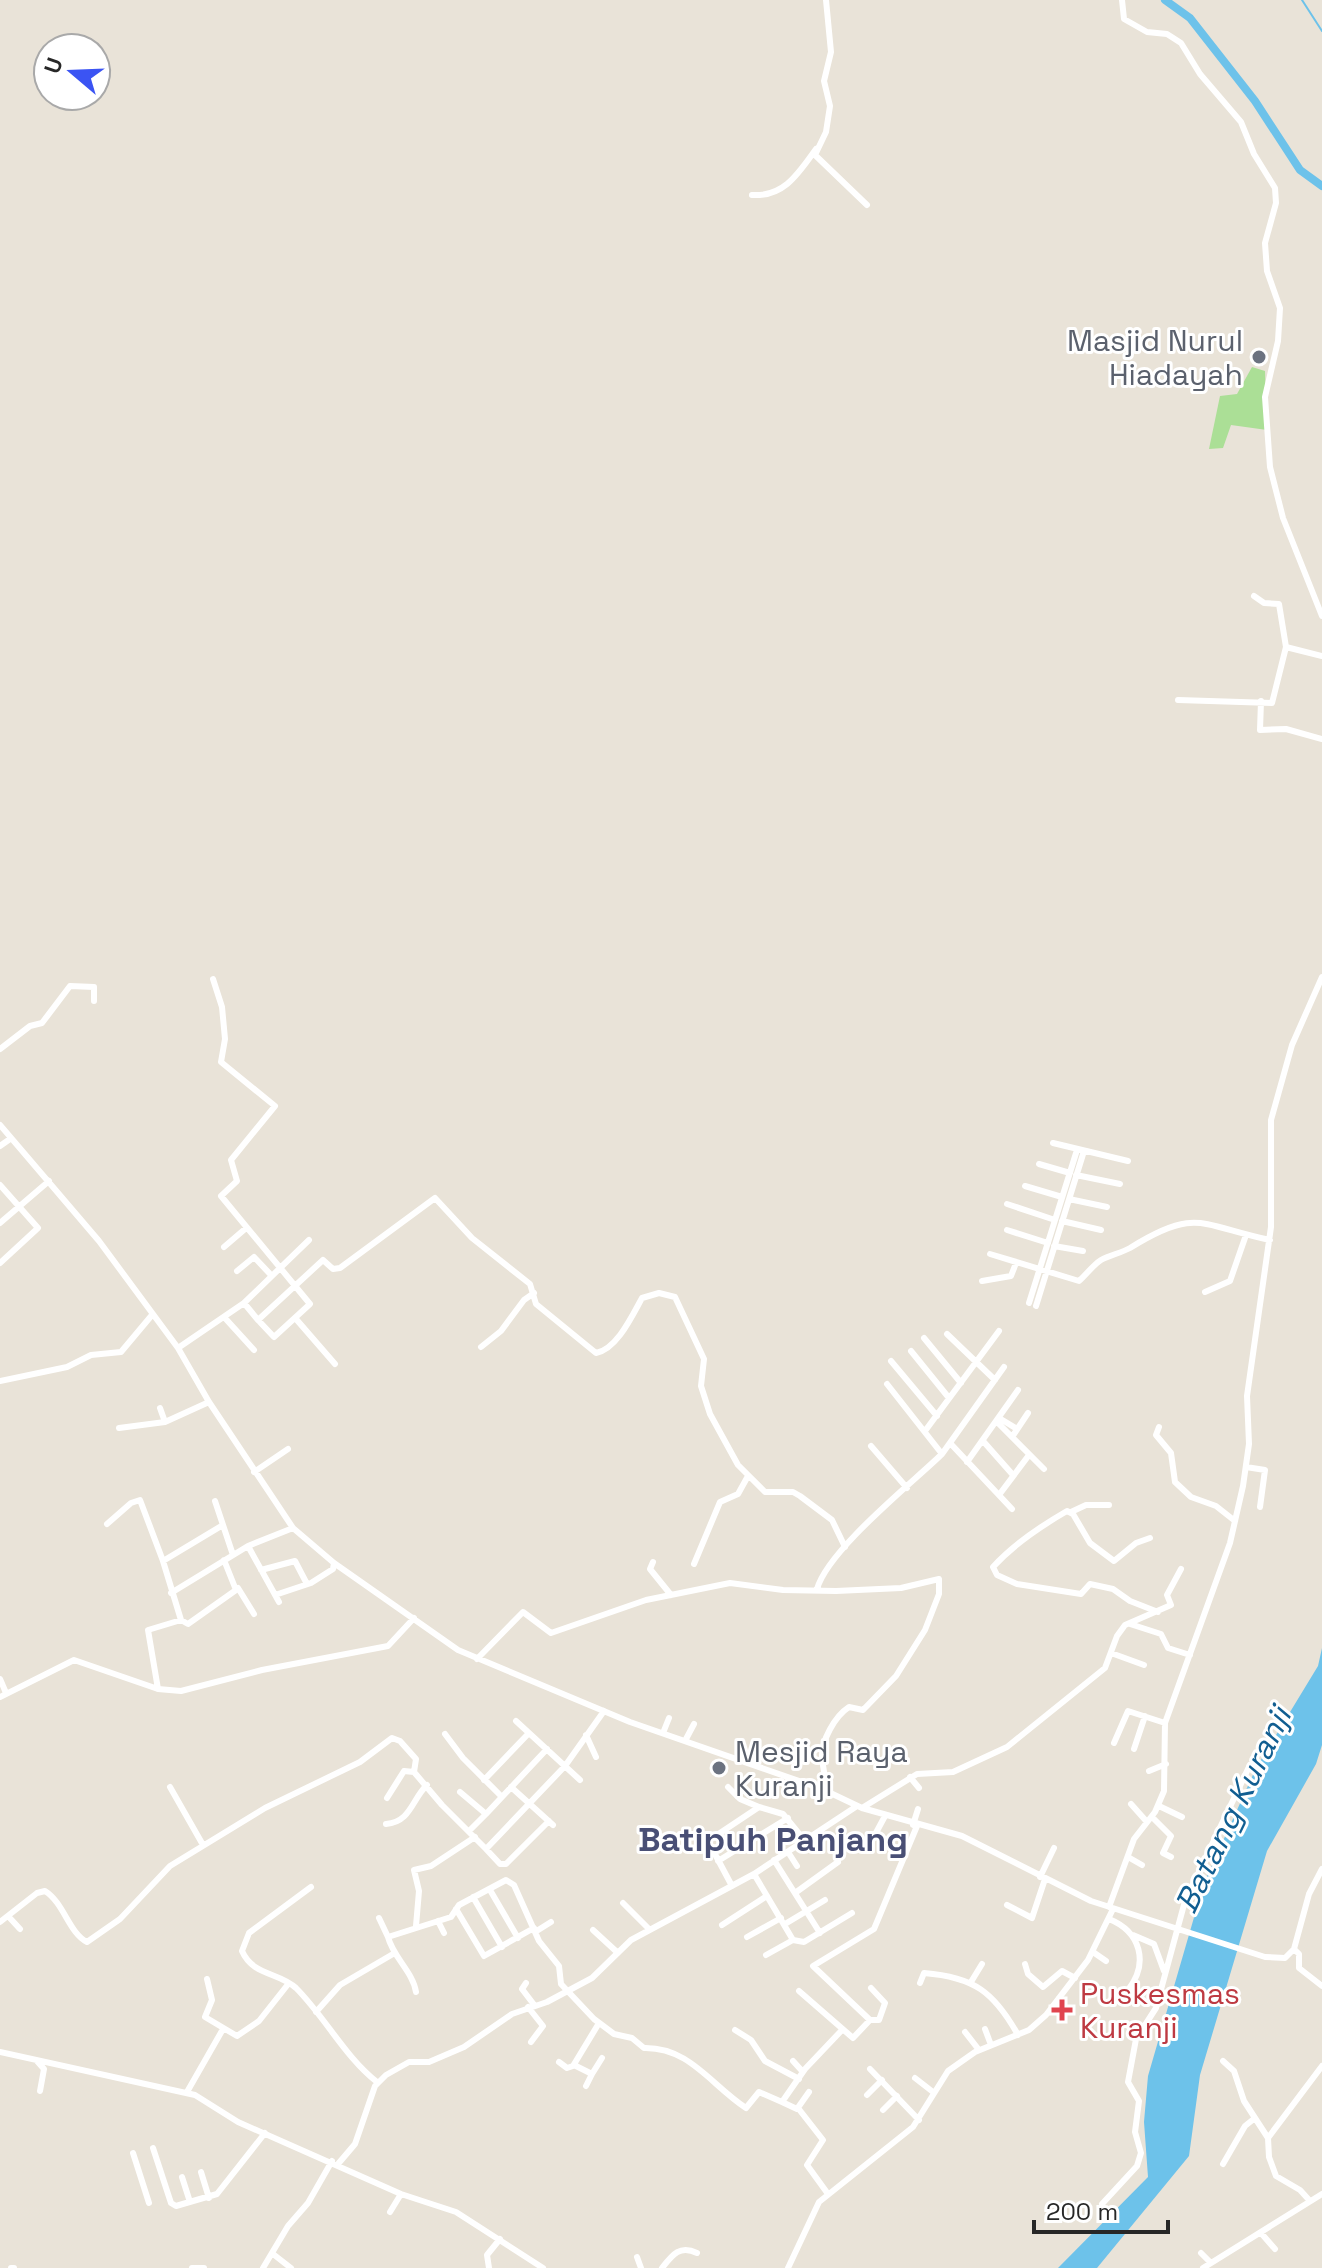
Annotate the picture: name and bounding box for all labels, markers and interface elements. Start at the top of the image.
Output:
north arrow [32,32,112,112]
text: U [37,54,69,77]
place label: Masjid Nurul Hiadayah [1067,321,1243,394]
marker: Masjid Nurul Hiadayah [1250,348,1268,366]
water label: Batang Kuranji [1166,1697,1302,1919]
place label: Mesjid Raya Kuranji [735,1732,908,1805]
marker: Mesjid Raya Kuranji [710,1759,728,1777]
district label: Batipuh Panjang [638,1818,908,1861]
place label: Puskesmas Kuranji [1080,1974,1240,2047]
marker: Puskesmas Kuranji [1051,1999,1073,2021]
scale bar [1034,2184,1168,2234]
text: 200 m [1046,2196,1118,2227]

